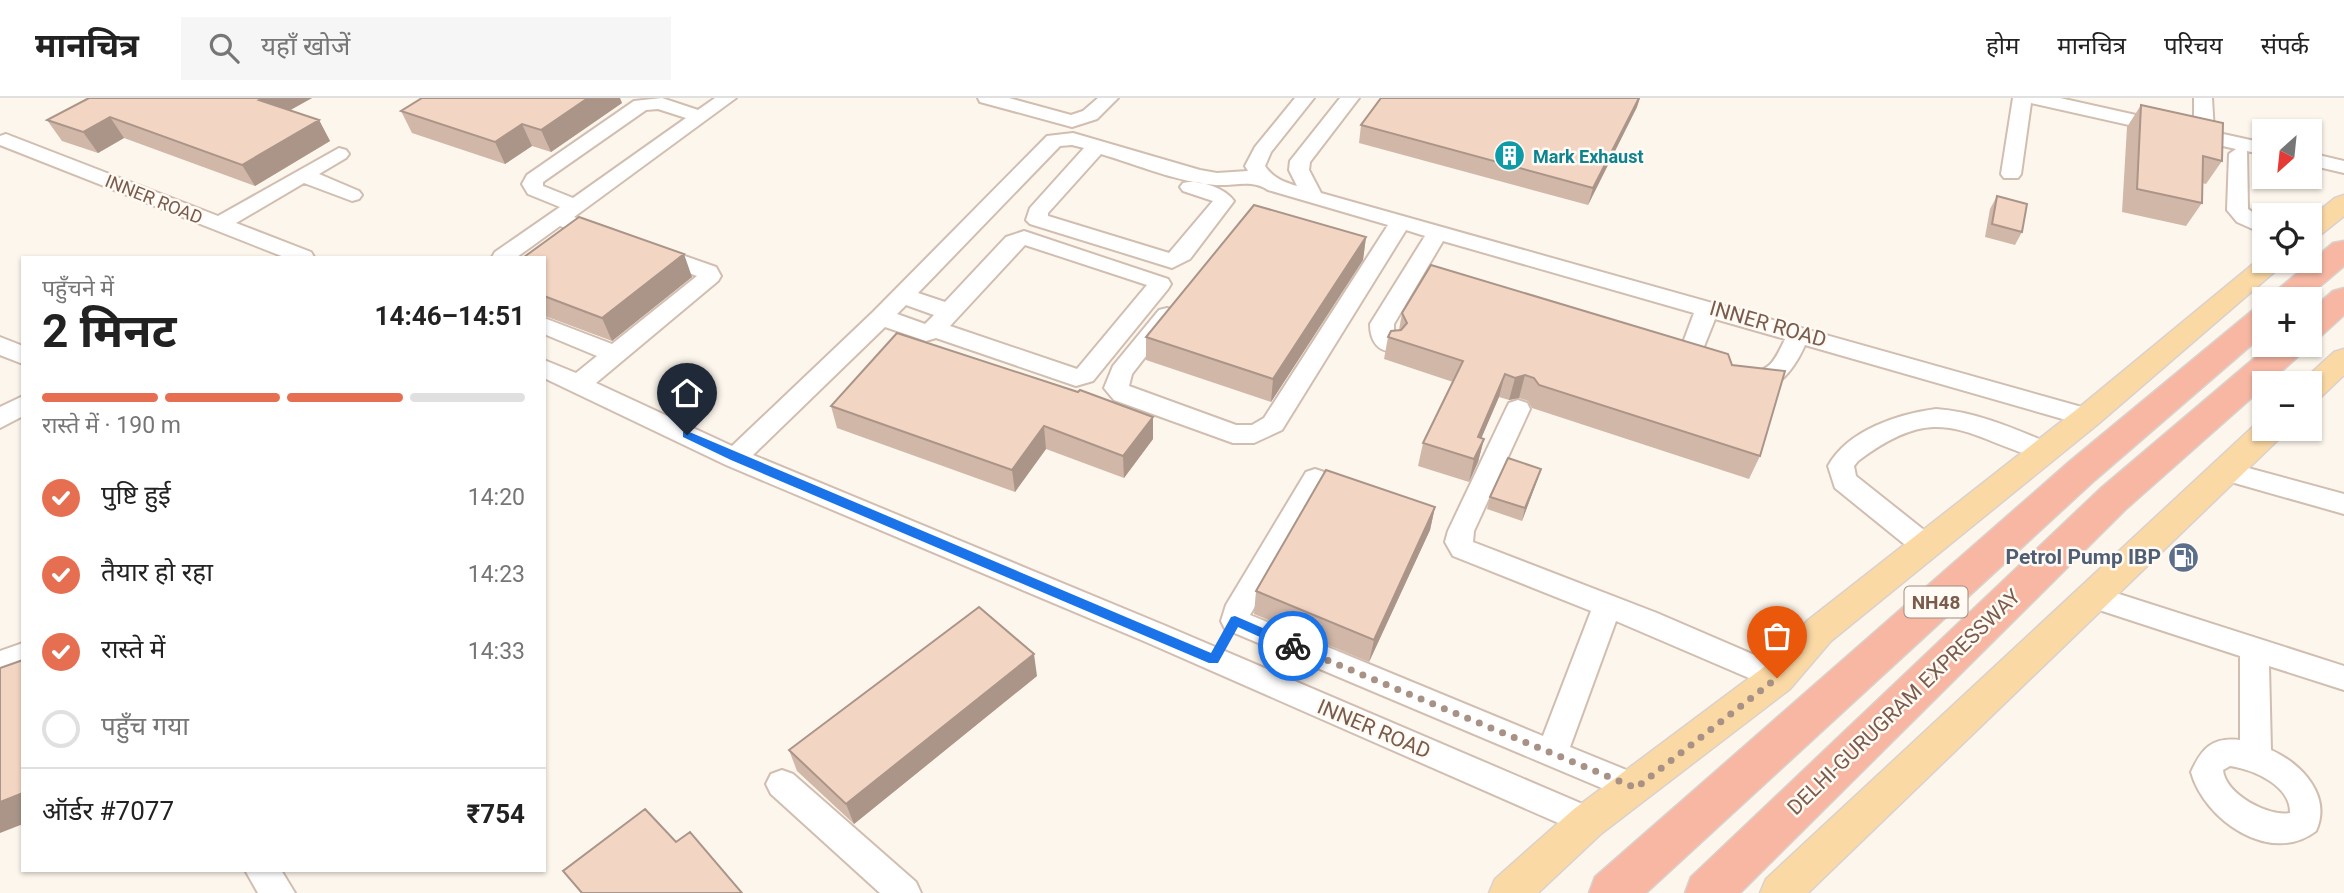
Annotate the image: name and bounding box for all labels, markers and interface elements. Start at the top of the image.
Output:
search box [181,17,671,80]
text: मानचित्र [35,26,139,65]
icon: search [205,29,243,67]
text: यहाँ खोजें [261,31,350,61]
text: होम [1986,32,2019,60]
text: मानचित्र [2057,32,2126,60]
text: परिचय [2164,32,2223,60]
text: संपर्क [2261,32,2309,60]
north arrow [2252,119,2322,189]
map controls [2252,119,2322,441]
building icon: Mark Exhaust [1493,139,1527,173]
place label: Mark Exhaust [1533,146,1644,167]
street label: INNER ROAD [102,170,206,228]
button: locate [2252,203,2322,273]
text: पहुँचने में [42,275,114,302]
button: + [2252,287,2322,357]
street label: INNER ROAD [1707,296,1829,352]
text: 14:46–14:51 [375,301,525,331]
text: 2 मिनट [42,304,176,358]
pin [657,363,717,435]
button: − [2252,371,2322,441]
icon: home [668,374,706,412]
text: रास्ते में · 190 m [42,412,181,439]
icon: check [42,479,80,517]
text: पुष्टि हुई [101,480,171,510]
text: 14:20 [468,484,525,511]
fuel station icon: Petrol Pump IBP [2167,540,2201,574]
place label: Petrol Pump IBP [2006,545,2161,569]
icon: check [42,556,80,594]
text: तैयार हो रहा [101,557,213,587]
text: 14:23 [468,561,525,588]
street label: DELHI-GURUGRAM EXPRESSWAY [1783,584,2026,820]
road number: NH48 [1904,587,1968,618]
pin [1747,606,1807,678]
courier [1258,611,1328,681]
icon: bag [1758,617,1796,655]
icon: bike [1274,627,1312,665]
icon: check [42,633,80,671]
text: रास्ते में [101,634,165,664]
text: 14:33 [468,638,525,665]
street label: INNER ROAD [1314,694,1434,764]
text: पहुँच गया [101,711,189,741]
text: ऑर्डर #7077 [42,796,174,826]
text: ₹754 [467,799,525,829]

